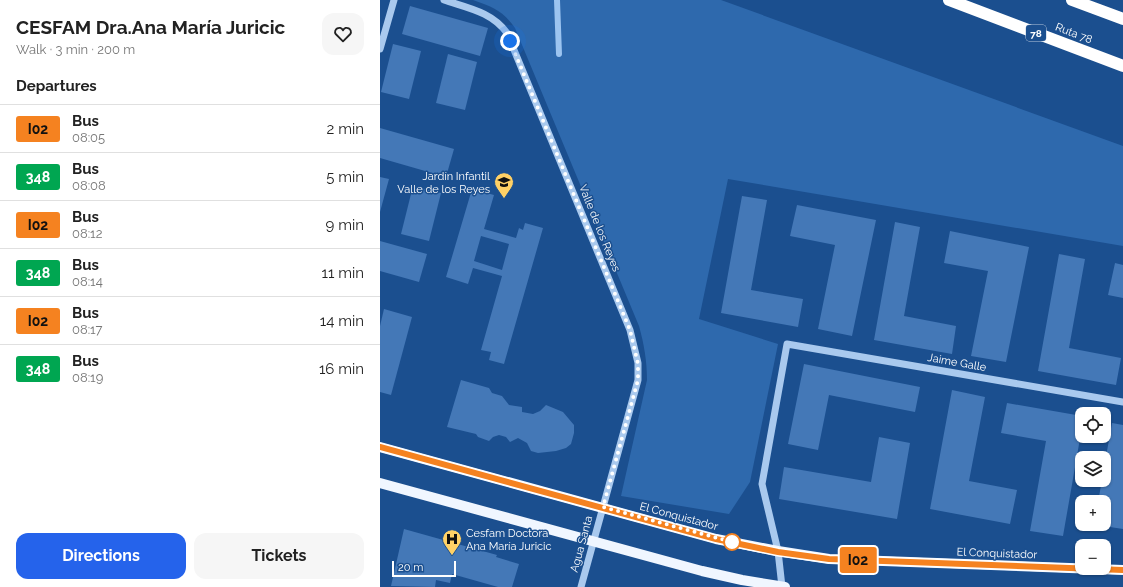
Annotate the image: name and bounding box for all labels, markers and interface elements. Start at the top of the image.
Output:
button: heart [322,13,364,55]
text: CESFAM Dra.Ana María Juricic [16,16,285,38]
street label: Ruta 78 [1054,20,1094,46]
road number: 78 [1026,25,1046,41]
your location [500,31,520,51]
text: Walk · 3 min · 200 m [16,42,135,57]
text: Departures [16,77,97,95]
text: Bus [72,112,99,130]
text: 2 min [327,120,364,138]
text: I02 [28,121,48,137]
text: 08:05 [72,130,105,145]
text: Bus [72,160,99,178]
text: 5 min [326,168,364,186]
text: 348 [26,169,50,185]
place label: Jardín Infantil Valle de los Reyes [397,170,490,196]
school or university icon: Jardín Infantil Valle de los Reyes [493,171,515,199]
text: 08:08 [72,178,106,193]
street label: Valle de los Reyes [576,183,623,274]
text: Bus [72,208,99,226]
text: 9 min [326,216,364,234]
text: I02 [28,217,48,233]
text: 08:12 [72,226,102,241]
text: Bus [72,256,99,274]
text: 11 min [322,264,364,282]
text: 348 [26,265,50,281]
text: 08:14 [72,274,103,289]
text: Bus [72,304,99,322]
text: 14 min [320,312,364,330]
text: I02 [28,313,48,329]
text: 08:17 [72,322,103,337]
street label: Jaime Galle [927,351,988,374]
text: Bus [72,352,99,370]
text: 16 min [319,360,364,378]
text: 348 [26,361,50,377]
text: 08:19 [72,370,103,385]
map controls [1075,407,1111,575]
button: locate [1075,407,1111,443]
button: layers [1075,451,1111,487]
button: + [1075,495,1111,531]
street label: El Conquistador [638,500,720,533]
street label: Agua Santa [568,514,595,574]
place label: Cesfam Doctora Ana María Juricic [466,527,552,553]
hospital icon: Cesfam Doctora Ana María Juricic [441,528,463,556]
button: Directions [16,533,186,579]
button: Tickets [194,533,364,579]
unlabelled marker [723,533,741,551]
button: − [1075,539,1111,575]
street label: El Conquistador [956,546,1038,561]
line badge: I02 [835,547,881,573]
text: I02 [848,552,868,568]
scale bar [392,559,456,578]
text: 20 m [398,561,423,574]

